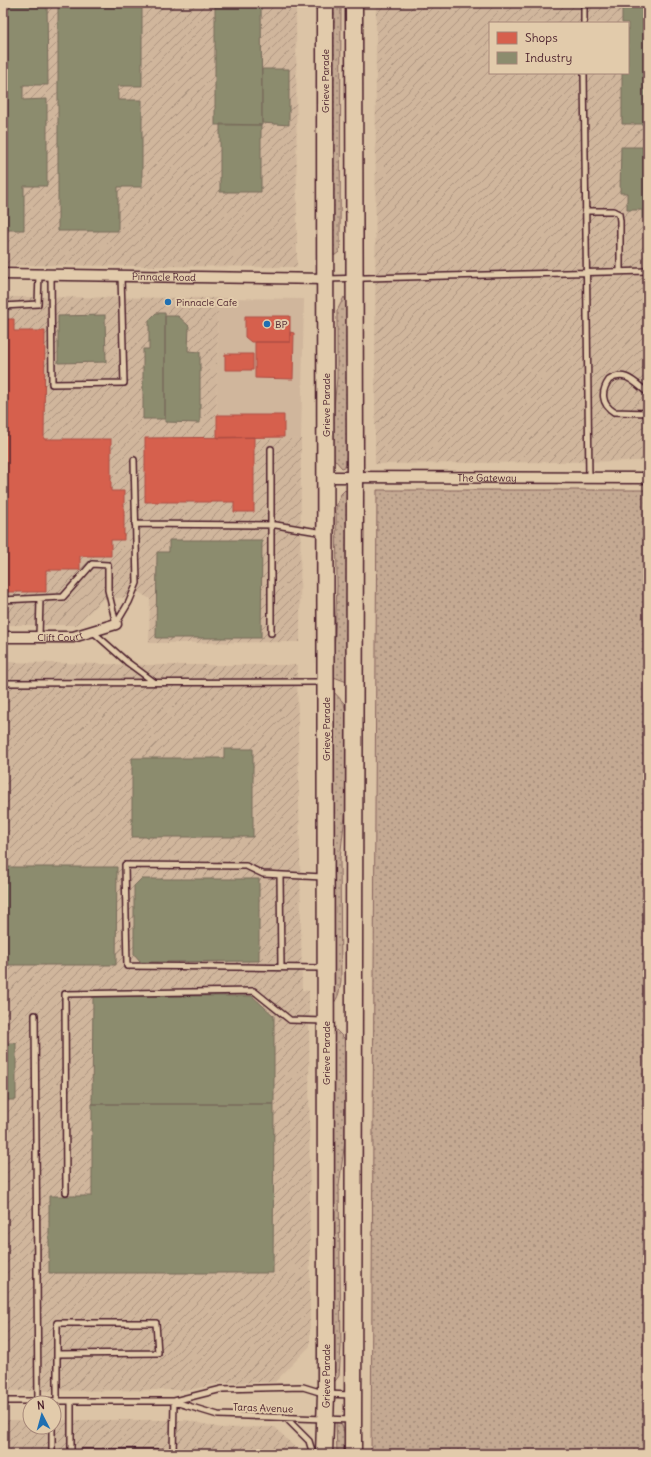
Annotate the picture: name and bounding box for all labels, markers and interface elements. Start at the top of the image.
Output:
legend [489,22,629,74]
text: Shops [525,30,558,45]
street label: Grieve Parade [319,49,332,113]
text: Industry [525,50,572,65]
street label: Pinnacle Road [132,269,196,283]
place label: Pinnacle Cafe [176,296,237,309]
marker: Pinnacle Cafe [163,297,173,307]
place label: BP [275,318,288,331]
marker: BP [262,319,272,329]
street label: Grieve Parade [320,373,333,437]
street label: The Gateway [457,471,517,484]
street label: Clift Court [37,628,85,644]
street label: Grieve Parade [320,697,333,761]
street label: Grieve Parade [320,1021,333,1085]
street label: Grieve Parade [319,1344,333,1408]
north arrow [22,1395,62,1435]
text: N [36,1398,45,1412]
street label: Taras Avenue [233,1400,293,1416]

